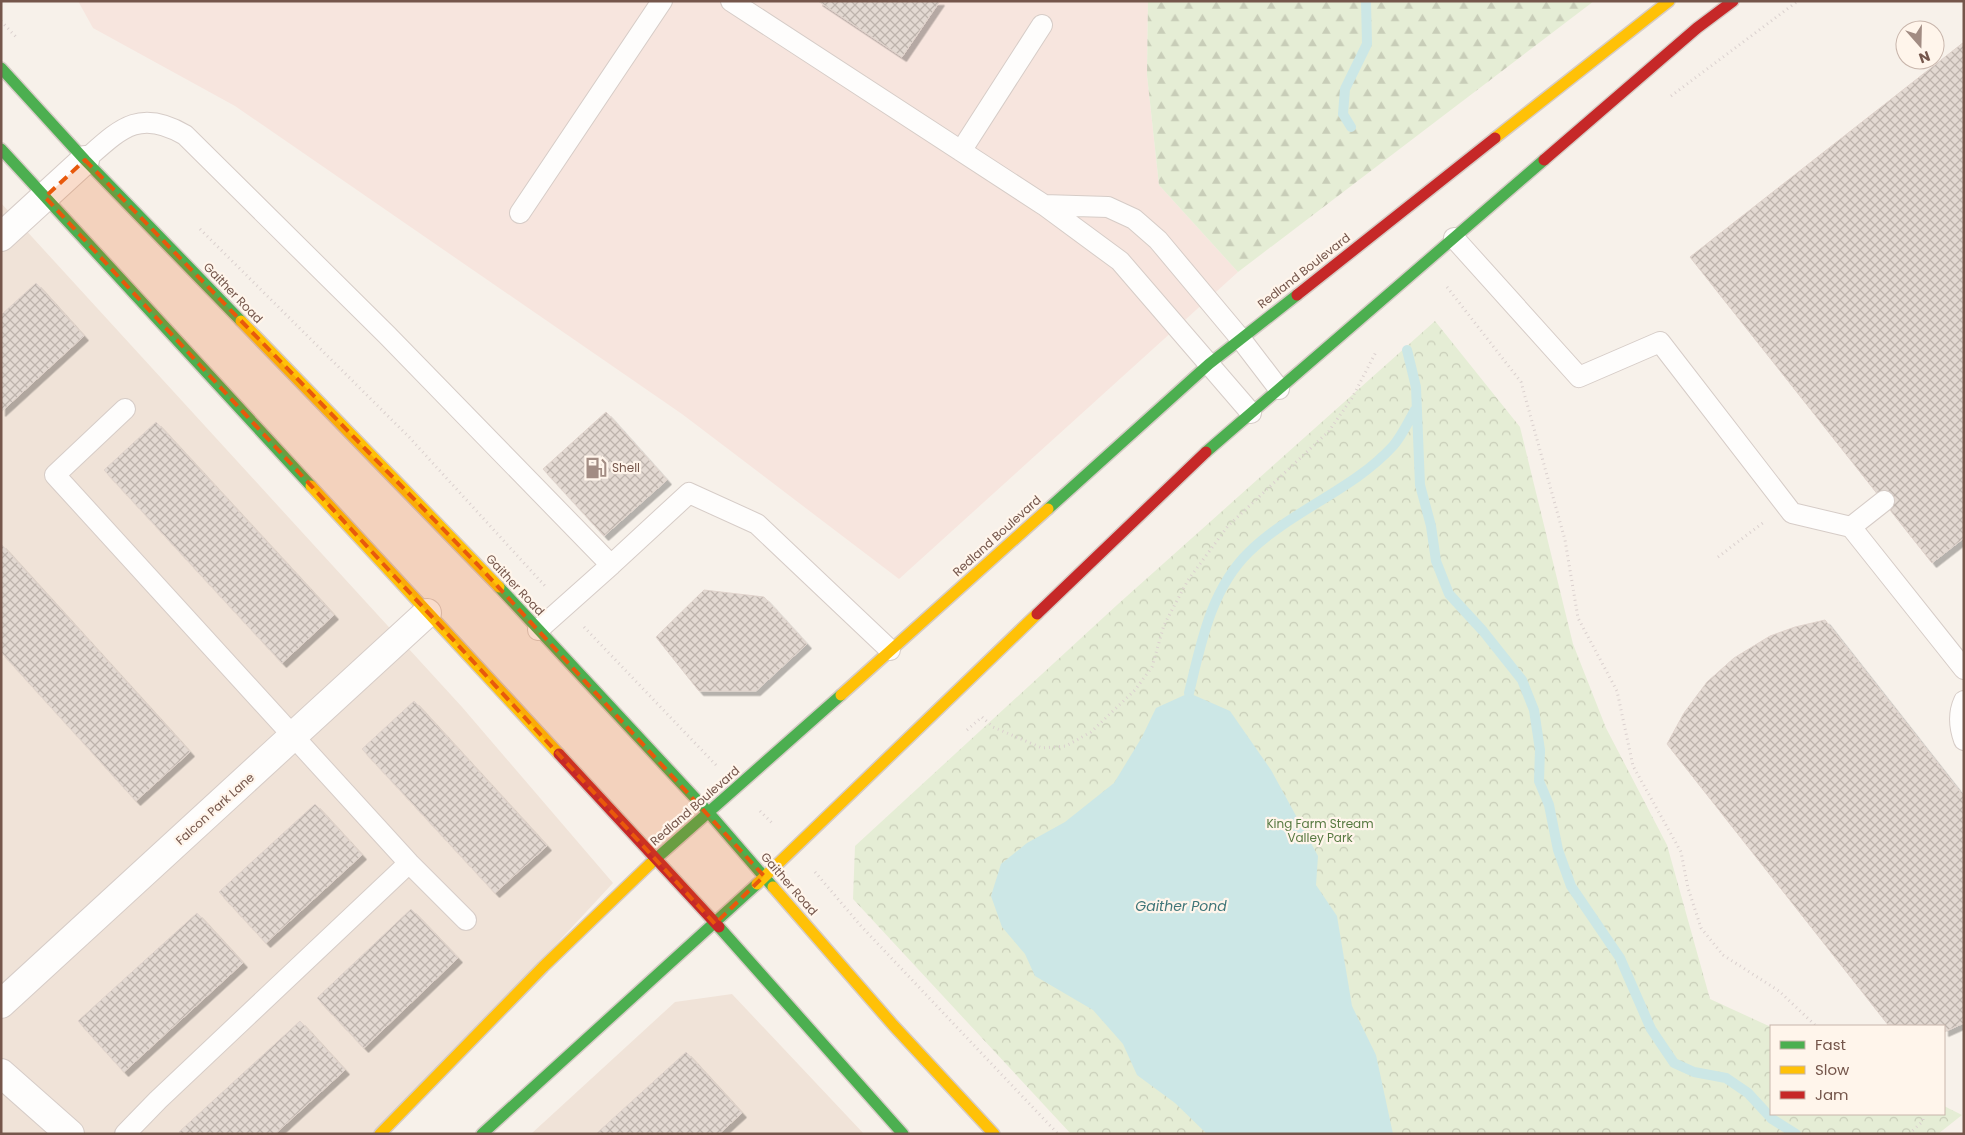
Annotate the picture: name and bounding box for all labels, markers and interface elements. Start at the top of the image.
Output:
north arrow [1895,20,1945,70]
text: N [1916,46,1933,68]
street label: Redland Boulevard [1254,229,1354,312]
street label: Gaither Road [200,258,267,327]
fuel station icon: Shell [583,455,609,481]
place label: Shell [612,459,640,476]
street label: Redland Boulevard [949,491,1045,580]
street label: Gaither Road [482,550,548,619]
street label: Redland Boulevard [646,762,743,849]
street label: Falcon Park Lane [172,769,258,849]
park label: King Farm Stream Valley Park [1266,815,1374,846]
street label: Gaither Road [757,848,822,919]
water label: Gaither Pond [1135,896,1227,916]
legend [1770,1025,1945,1115]
text: Fast [1815,1034,1846,1055]
text: Slow [1815,1059,1850,1080]
text: Jam [1815,1084,1849,1105]

